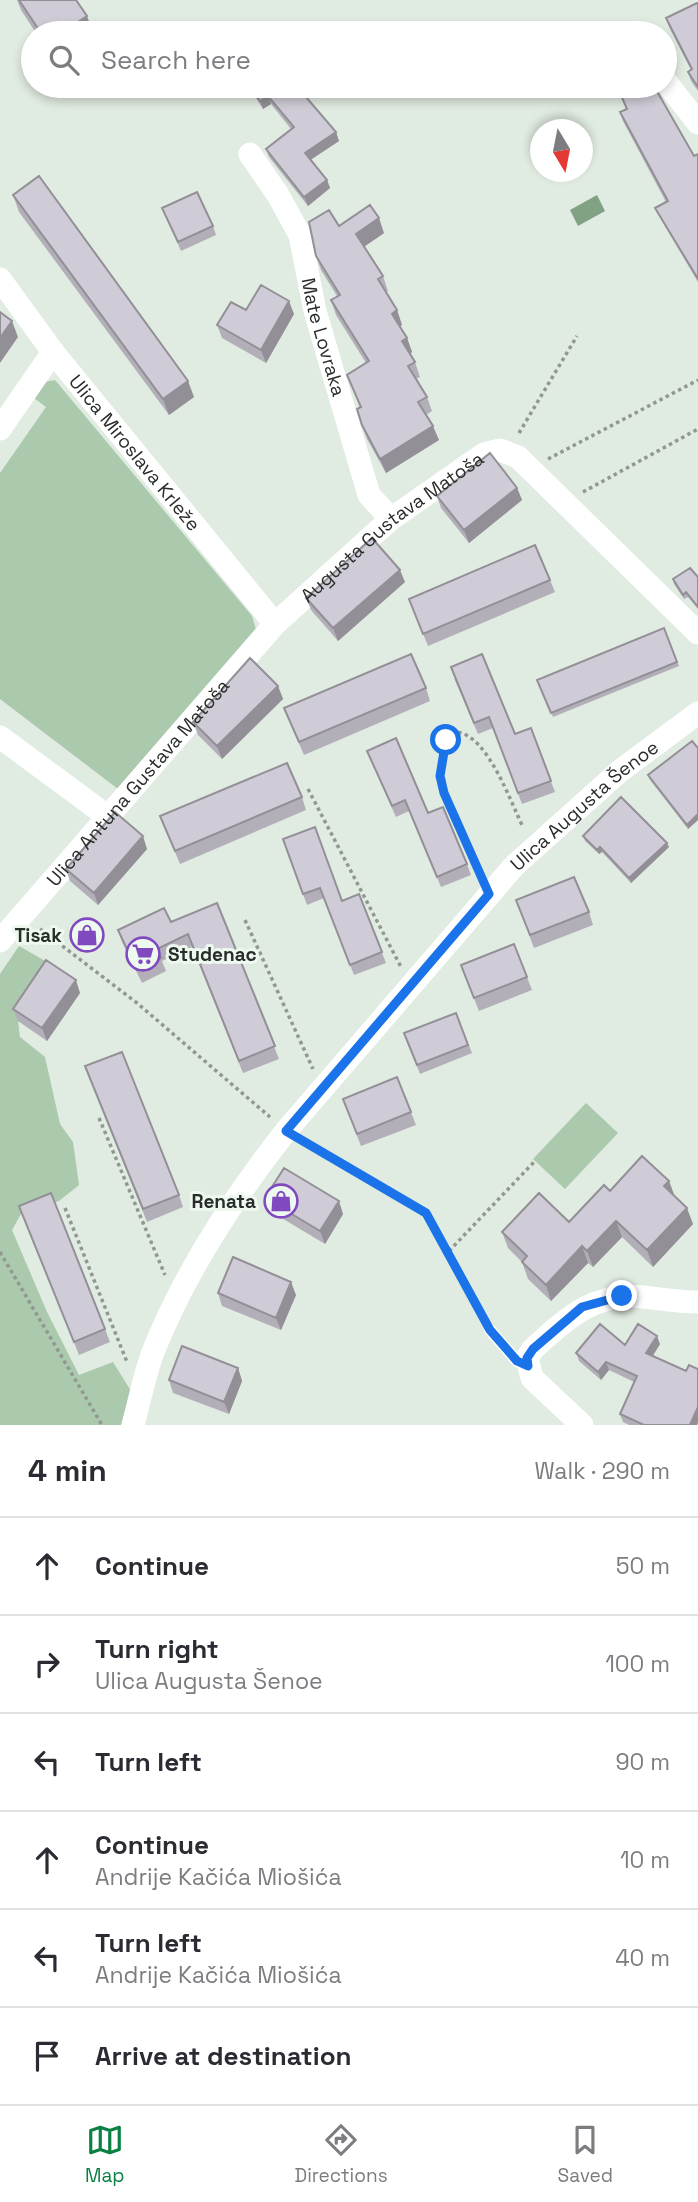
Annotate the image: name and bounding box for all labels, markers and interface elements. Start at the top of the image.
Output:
search box [21,21,677,98]
icon: search [45,41,83,79]
text: Search here [101,43,251,77]
north arrow [530,119,593,182]
street label: Mate Lovraka [296,276,351,399]
street label: Ulica Miroslava Krleže [63,369,206,536]
street label: Augusta Gustava Matoša [295,446,489,608]
street label: Ulica Antuna Gustava Matoša [41,674,235,892]
route start [430,724,461,755]
street label: Ulica Augusta Šenoe [505,735,664,877]
shop icon: Tisak [68,916,106,954]
place label: Tisak [14,923,62,948]
supermarket icon: Studenac [124,935,162,973]
place label: Studenac [168,942,257,967]
shop icon: Renata [262,1182,300,1220]
place label: Renata [191,1189,256,1214]
route end [606,1280,637,1311]
text: 4 min [28,1451,107,1490]
text: Walk · 290 m [534,1456,670,1486]
icon: ahead [28,1547,66,1585]
text: Continue [95,1549,209,1583]
text: 50 m [616,1551,670,1581]
text: Turn right [95,1632,219,1666]
icon: right [28,1645,66,1683]
text: 100 m [605,1649,670,1679]
text: Ulica Augusta Šenoe [95,1666,323,1696]
icon: left [28,1743,66,1781]
text: Turn left [95,1745,202,1779]
text: 90 m [615,1747,670,1777]
text: Continue [95,1828,209,1862]
icon: ahead [28,1841,66,1879]
text: 10 m [620,1845,670,1875]
text: Andrije Kačića Miošića [95,1862,342,1892]
text: Turn left [95,1926,202,1960]
icon: left [28,1939,66,1977]
text: 40 m [615,1943,670,1973]
text: Andrije Kačića Miošića [95,1960,342,1990]
icon: arrive [28,2037,66,2075]
text: Arrive at destination [95,2039,352,2073]
tab: Map [85,2121,125,2188]
tab: Directions [295,2121,388,2188]
tab: Saved [558,2121,613,2188]

